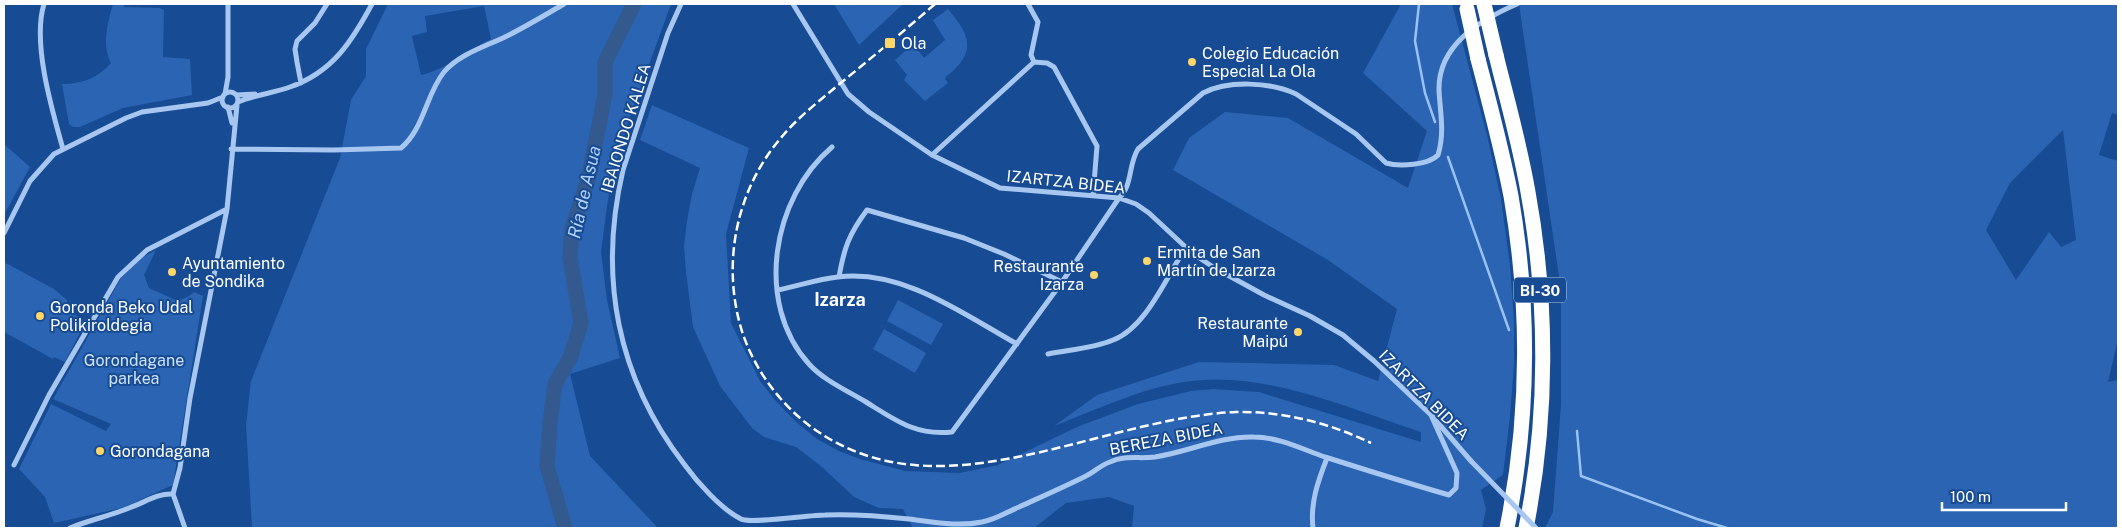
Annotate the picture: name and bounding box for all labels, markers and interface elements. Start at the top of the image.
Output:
place label: Ola [901,34,926,53]
marker: Ola [883,36,897,50]
place label: Colegio Educación Especial La Ola [1202,44,1339,81]
marker: Colegio Educación Especial La Ola [1186,56,1198,68]
street label: IBAIONDO KALEA [597,61,655,195]
water label: Ría de Asua [563,144,605,240]
street label: IZARTZA BIDEA [1006,166,1126,198]
place label: Ermita de San Martín de Izarza [1157,243,1276,280]
place label: Ayuntamiento de Sondika [182,254,285,291]
marker: Ermita de San Martín de Izarza [1141,255,1153,267]
place label: Restaurante Izarza [993,257,1084,294]
marker: Ayuntamiento de Sondika [166,266,178,278]
marker: Restaurante Izarza [1088,269,1100,281]
road number: BI-30 [1514,278,1566,302]
district label: Izarza [814,289,866,310]
place label: Goronda Beko Udal Polikiroldegia [50,298,193,335]
marker: Goronda Beko Udal Polikiroldegia [34,310,46,322]
place label: Restaurante Maipú [1197,314,1288,351]
marker: Restaurante Maipú [1292,326,1304,338]
street label: IZARTZA BIDEA [1375,346,1473,444]
park label: Gorondagane parkea [84,351,184,388]
street label: BEREZA BIDEA [1108,419,1224,459]
place label: Gorondagana [110,442,210,461]
marker: Gorondagana [94,445,106,457]
scale bar [1942,480,2066,512]
text: 100 m [1950,488,1991,505]

